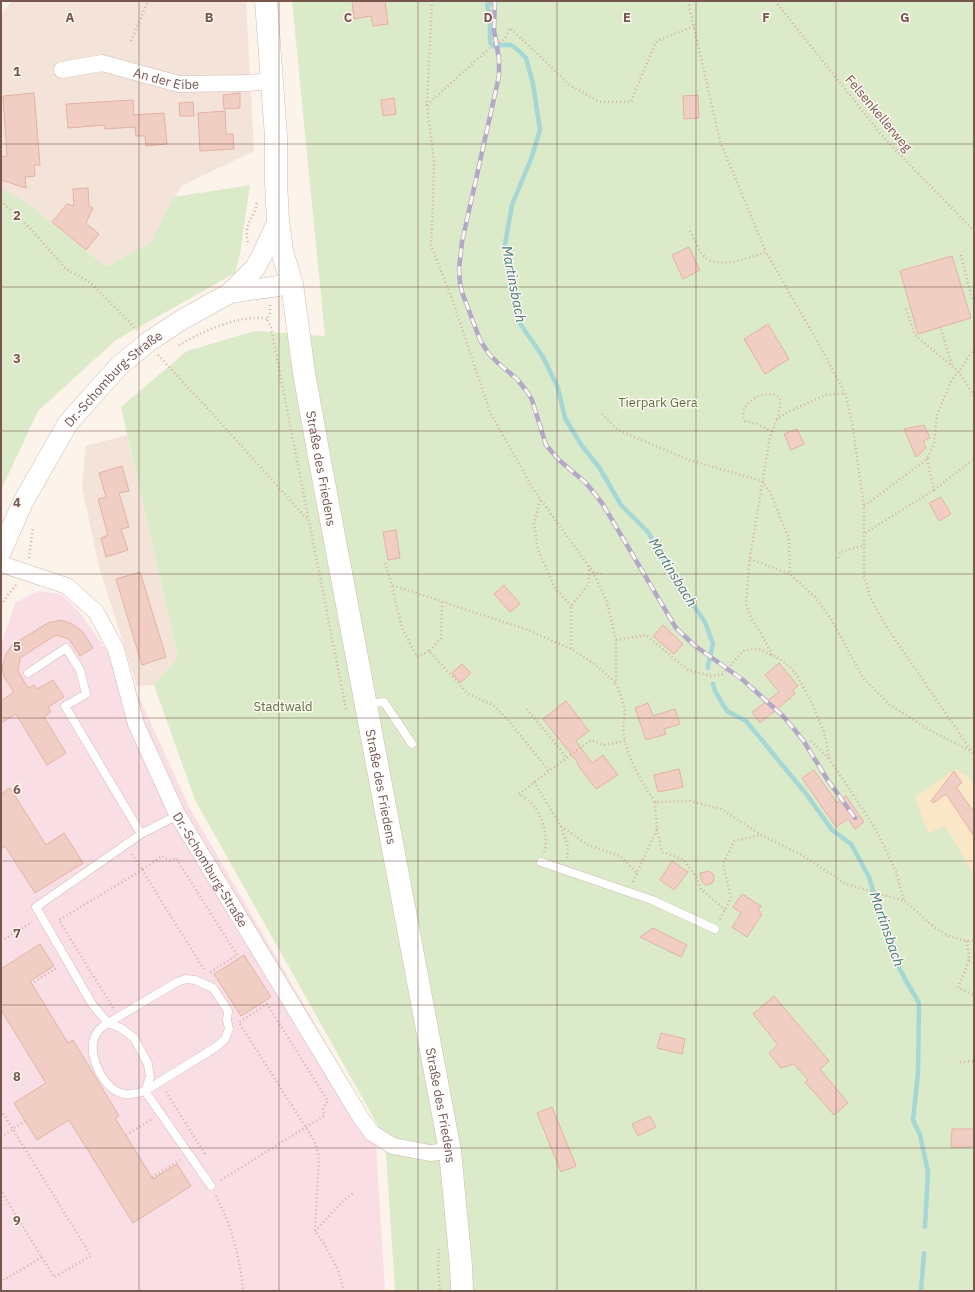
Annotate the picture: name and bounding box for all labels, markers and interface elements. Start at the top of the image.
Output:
text: A [66,9,75,26]
text: B [205,9,214,26]
text: C [344,9,353,26]
text: D [483,9,493,26]
text: E [623,9,631,26]
text: F [762,9,770,26]
text: G [900,9,910,26]
text: 1 [13,63,21,80]
street label: An der Eibe [131,64,199,93]
street label: Felsenkellerweg [842,71,916,155]
text: 2 [13,207,21,224]
water label: Martinsbach [498,244,530,324]
street label: Dr.-Schomburg-Straße [60,327,166,431]
text: 3 [13,350,21,367]
park label: Tierpark Gera [618,394,698,411]
street label: Straße des Friedens [302,409,340,528]
text: 4 [13,494,21,511]
water label: Martinsbach [645,534,701,610]
text: 5 [13,638,21,655]
park label: Stadtwald [253,698,313,715]
street label: Straße des Friedens [362,728,400,846]
text: 6 [13,781,21,798]
street label: Dr.-Schomburg-Straße [169,809,252,930]
water label: Martinsbach [866,889,908,969]
text: 7 [13,925,21,942]
street label: Straße des Friedens [422,1046,459,1164]
text: 8 [13,1068,21,1085]
text: 9 [13,1212,21,1229]

